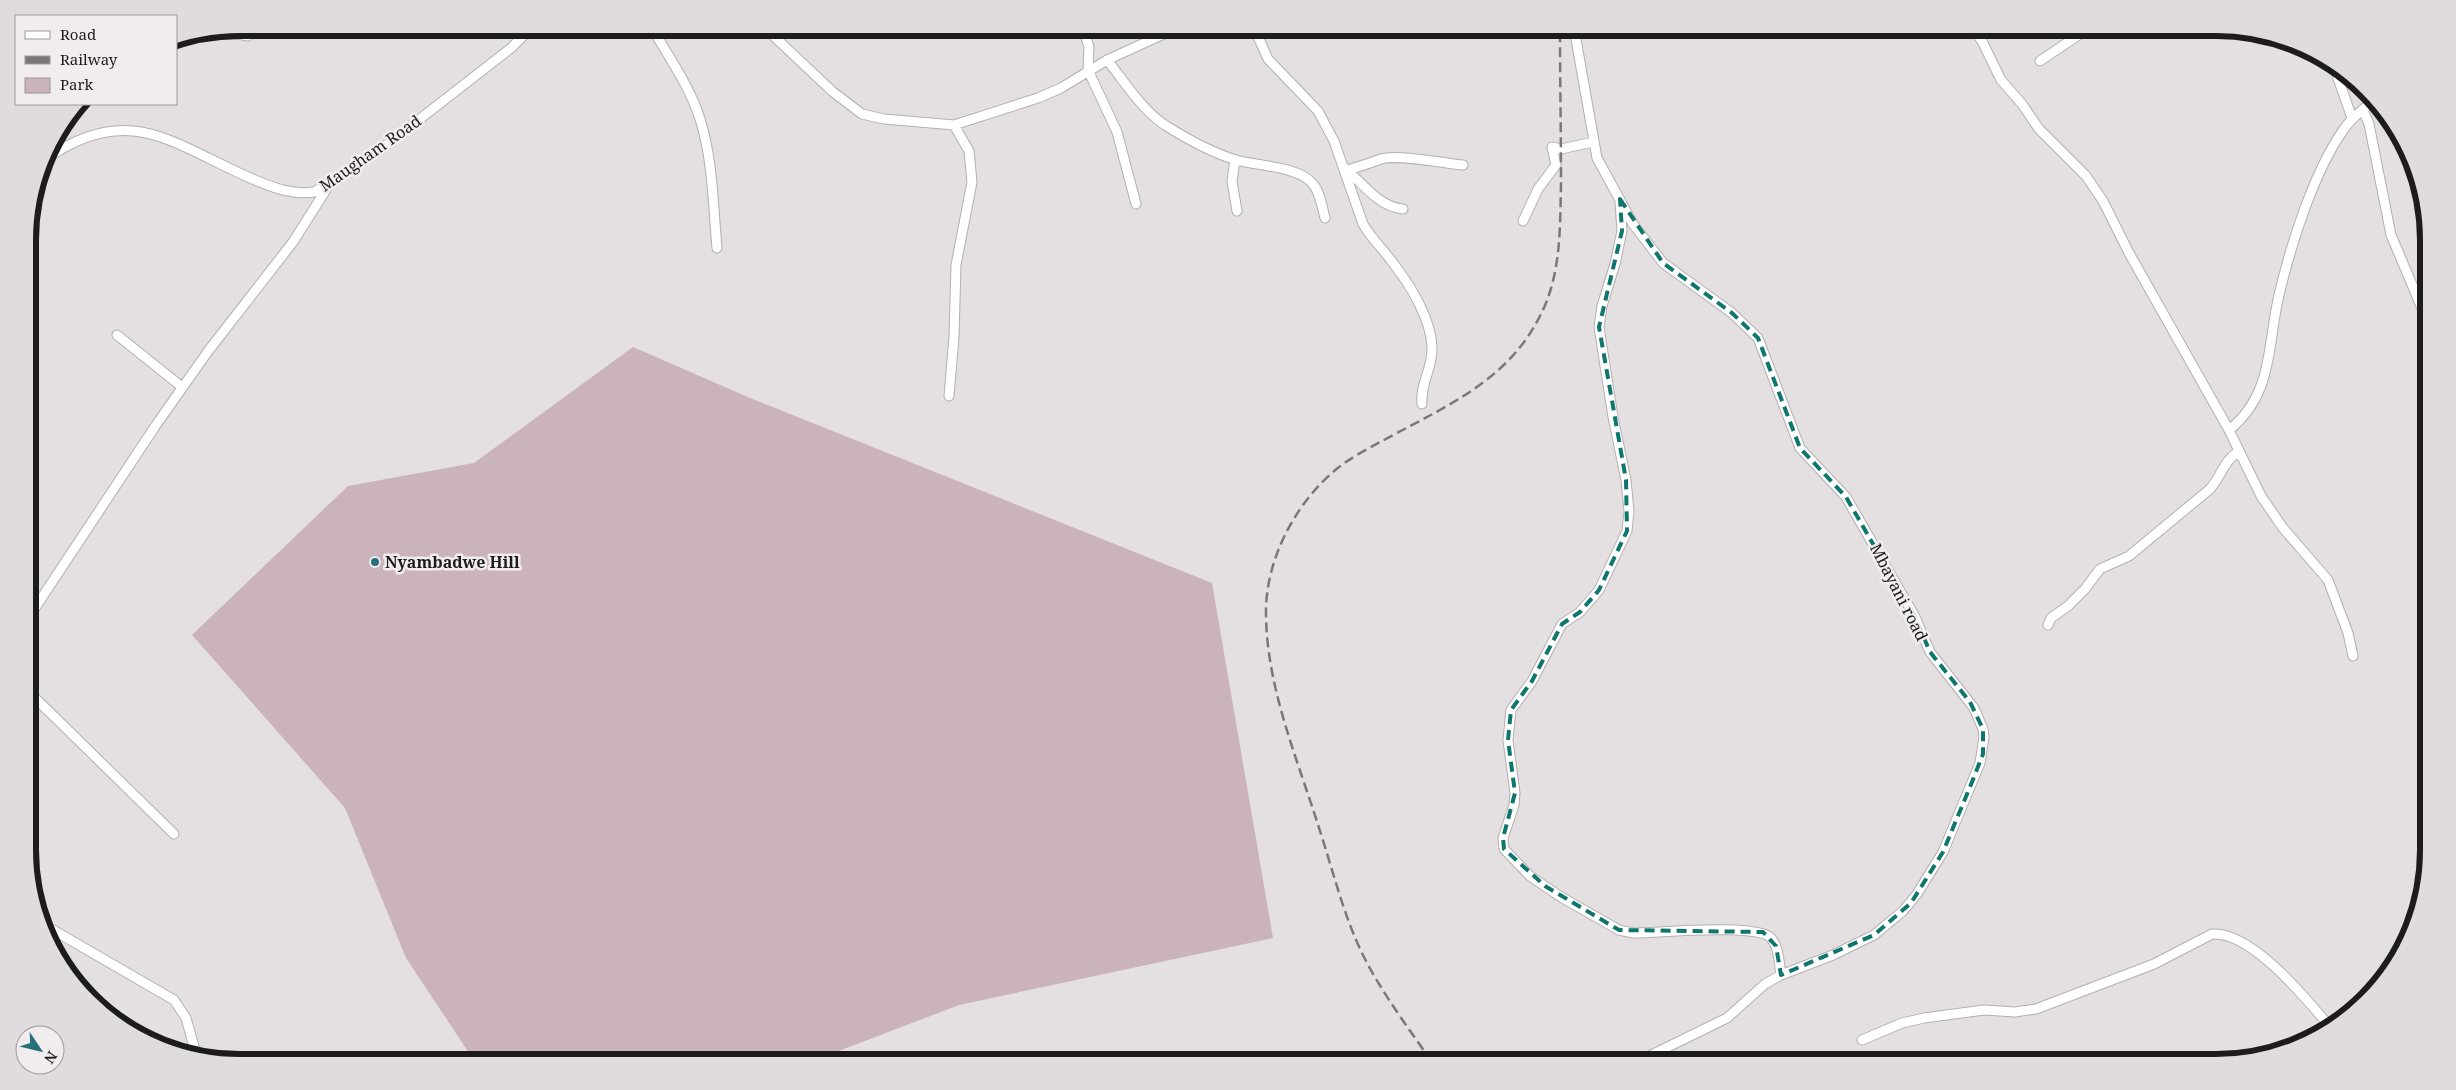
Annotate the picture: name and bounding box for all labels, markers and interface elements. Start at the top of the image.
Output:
legend [15,15,178,105]
text: Road [60,24,96,44]
text: Railway [60,49,118,69]
text: Park [60,74,94,94]
street label: Maugham Road [315,110,426,196]
street label: Mbayani road [1865,539,1933,645]
place label: Nyambadwe Hill [385,551,520,573]
marker: Nyambadwe Hill [369,556,381,568]
north arrow [15,1025,65,1075]
text: N [40,1048,62,1068]

